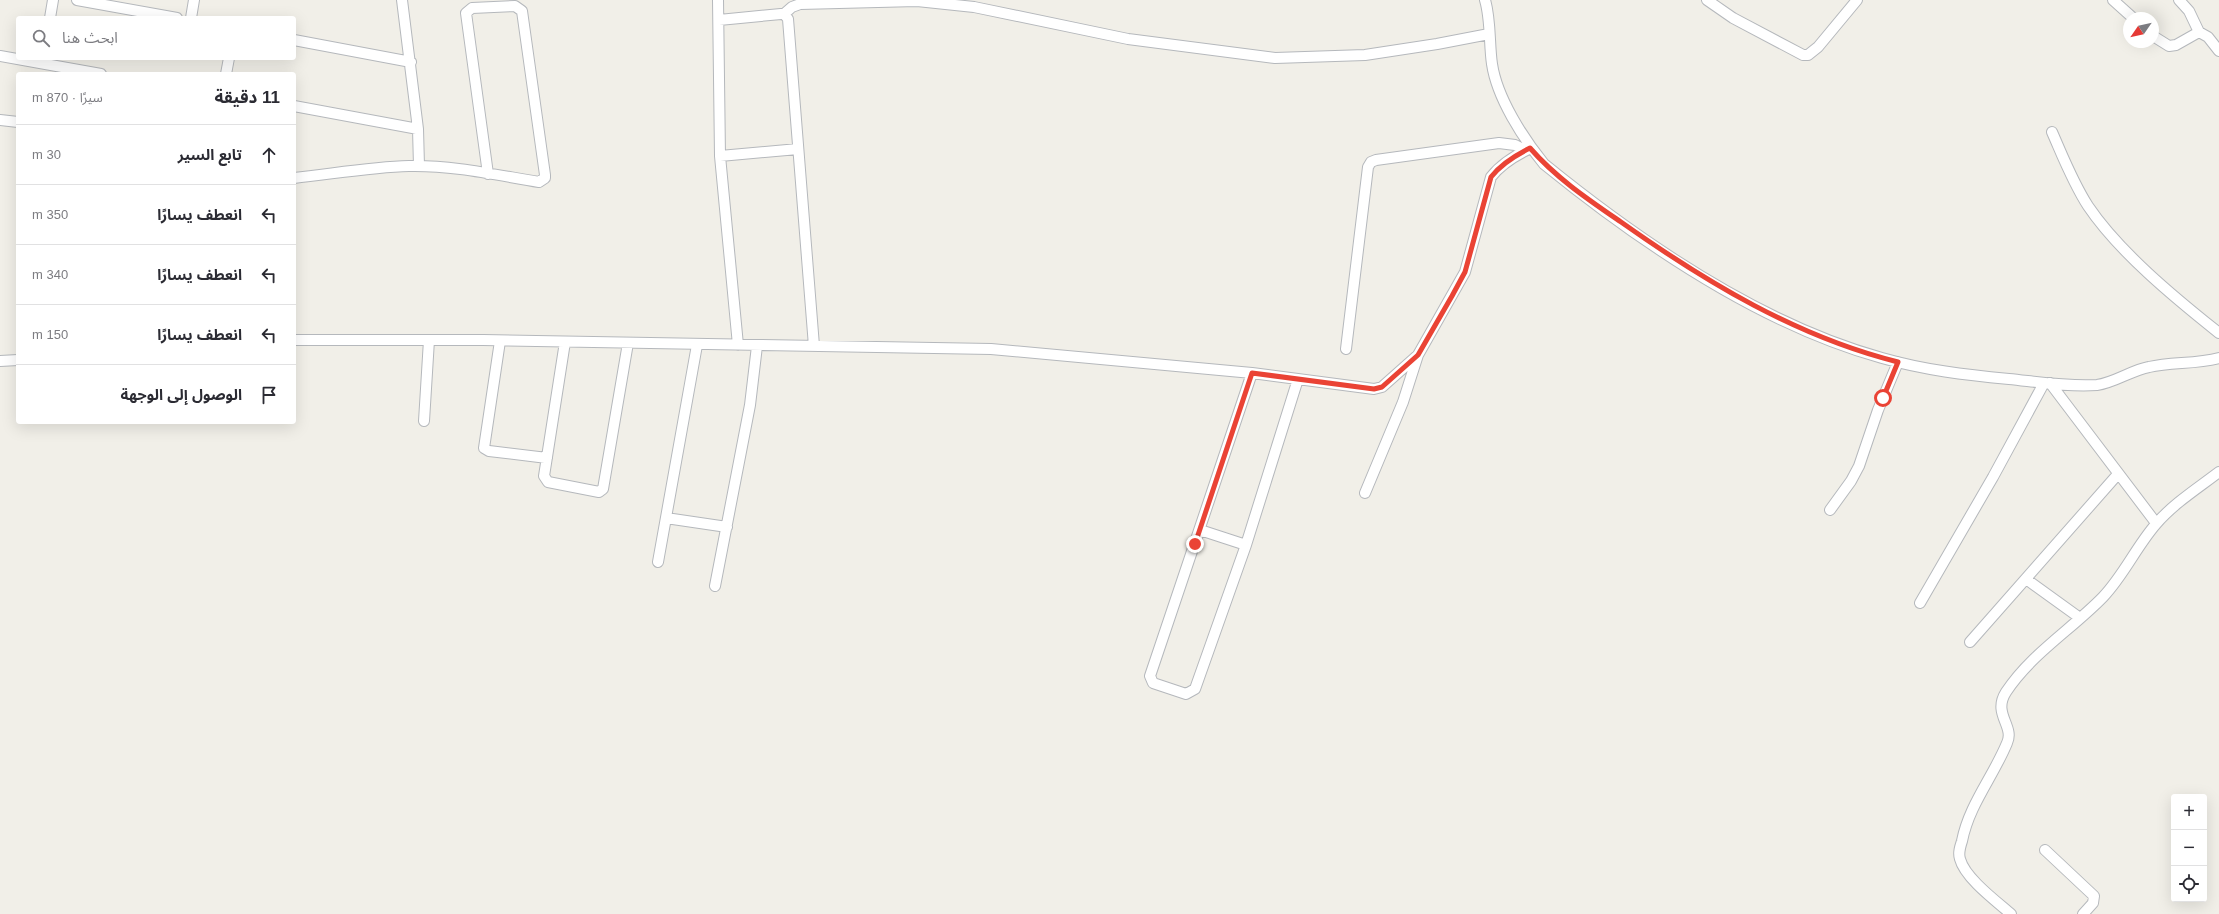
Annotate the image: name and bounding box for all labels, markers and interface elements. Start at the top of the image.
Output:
north arrow [2123,12,2159,48]
search box [16,16,296,60]
icon: search [30,27,52,49]
text: ابحث هنا [62,29,118,46]
text: 11 دقيقة [215,88,280,107]
text: سيرًا · 870 m [32,90,103,105]
icon: ahead [258,144,280,166]
text: تابع السير [178,146,242,163]
text: 30 m [32,147,61,162]
icon: left [258,204,280,226]
text: انعطف يسارًا [157,206,242,223]
text: 350 m [32,207,68,222]
icon: left [258,264,280,286]
text: انعطف يسارًا [157,266,242,283]
text: 340 m [32,267,68,282]
icon: left [258,324,280,346]
text: انعطف يسارًا [157,326,242,343]
text: 150 m [32,327,68,342]
icon: arrive [258,384,280,406]
text: الوصول إلى الوجهة [120,386,242,403]
route start [1874,389,1892,407]
route end [1186,535,1204,553]
map controls [2171,794,2207,902]
button: + [2171,794,2207,830]
button: − [2171,830,2207,866]
button: locate [2171,866,2207,902]

